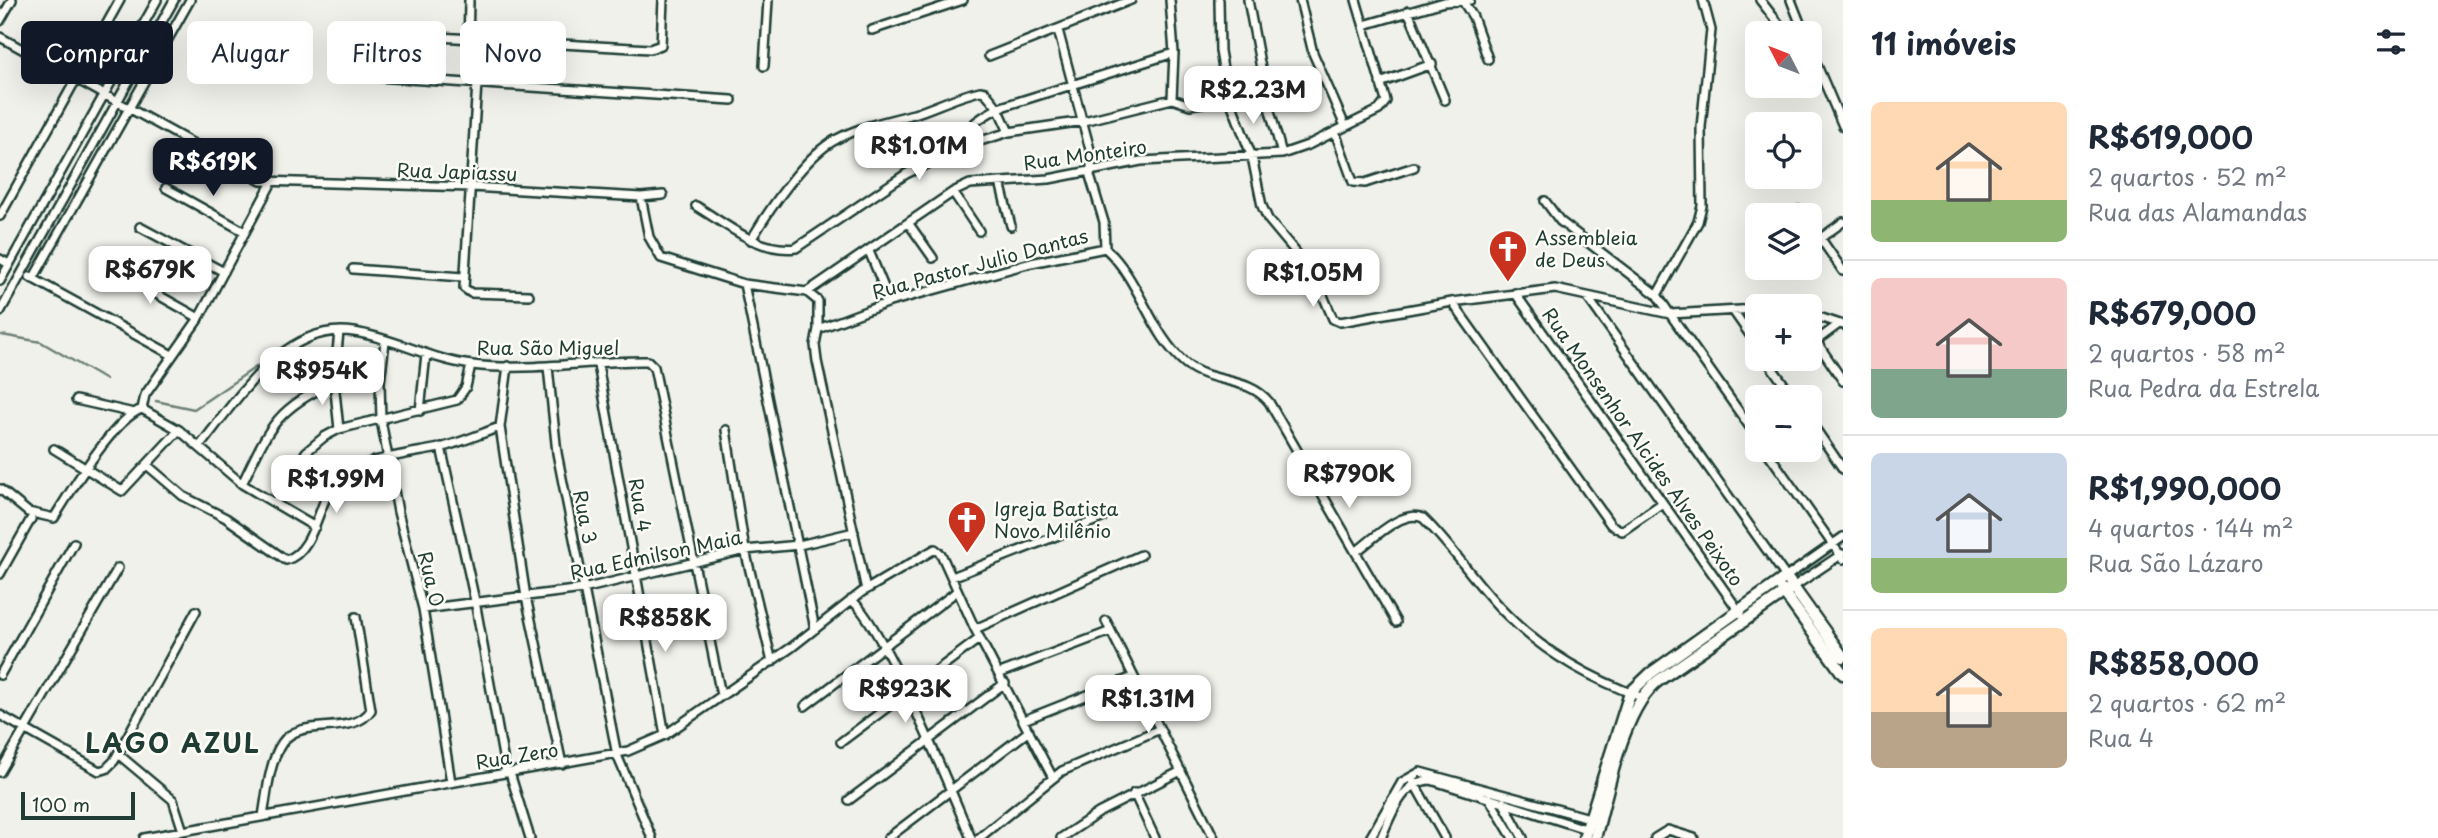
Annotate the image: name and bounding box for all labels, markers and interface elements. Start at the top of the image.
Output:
text: 11 imóveis [1871,20,2016,65]
chip: Comprar [21,21,173,84]
chip: Alugar [187,21,313,84]
chip: Filtros [327,21,446,84]
chip: Novo [460,21,566,84]
north arrow [1745,21,1822,98]
map controls [1745,21,1822,462]
icon: filters [2372,23,2410,61]
pin: R$2.23M [1188,66,1318,126]
text: R$2.23M [1200,71,1306,106]
button: locate [1745,112,1822,189]
text: R$619,000 [2088,114,2253,159]
pin: R$1.01M [854,122,984,182]
text: R$1.01M [870,127,968,162]
icon: home [1927,130,2011,214]
street label: Rua Monteiro [1021,132,1148,177]
pin: R$619K [156,138,270,198]
text: R$619K [169,143,257,178]
street label: Rua Japiassu [396,155,518,187]
text: 2 quartos · 52 m² [2088,159,2287,194]
text: Rua das Alamandas [2088,194,2307,229]
button: layers [1745,203,1822,280]
street label: Rua Pastor Julio Dantas [869,221,1091,305]
place label: Assembleia de Deus [1535,223,1638,273]
church icon: Assembleia de Deus [1487,228,1529,283]
pin: R$679K [93,246,207,306]
pin: R$1.05M [1248,250,1378,309]
text: R$679K [105,251,195,286]
text: R$1.05M [1263,254,1363,289]
text: R$679,000 [2088,290,2256,335]
button: + [1745,294,1822,371]
street label: Rua Monsenhor Alcides Alves Peixoto [1536,301,1751,592]
icon: home [1927,306,2011,390]
street label: Rua São Miguel [477,333,619,361]
text: 2 quartos · 58 m² [2088,335,2286,370]
pin: R$954K [265,348,379,407]
text: R$954K [276,352,368,387]
text: Rua Pedra da Estrela [2088,370,2319,405]
button: − [1745,385,1822,462]
pin: R$790K [1292,450,1406,510]
text: R$790K [1303,455,1395,490]
pin: R$1.99M [271,456,401,515]
text: R$1.99M [287,460,385,495]
text: R$1,990,000 [2088,465,2282,510]
street label: Rua 4 [622,476,659,534]
icon: home [1927,481,2011,565]
street label: Rua 3 [567,487,605,546]
place label: Igreja Batista Novo Milênio [994,494,1119,544]
church icon: Igreja Batista Novo Milênio [946,499,988,554]
text: 4 quartos · 144 m² [2088,510,2294,545]
street label: Rua Edmilson Maia [567,522,745,586]
text: Rua São Lázaro [2088,545,2263,580]
street label: Rua 0 [412,548,452,609]
pin: R$858K [608,594,722,654]
text: R$858K [619,599,711,634]
text: R$858,000 [2088,640,2259,685]
icon: home [1927,656,2011,740]
pin: R$923K [848,666,962,725]
text: R$923K [858,670,952,705]
pin: R$1.31M [1083,676,1213,735]
text: R$1.31M [1101,680,1195,715]
text: 2 quartos · 62 m² [2088,685,2286,720]
text: Rua 4 [2088,720,2154,755]
district label: LAGO AZUL [85,723,261,762]
street label: Rua Zero [473,735,560,775]
scale bar [21,789,135,821]
text: 100 m [32,790,90,818]

